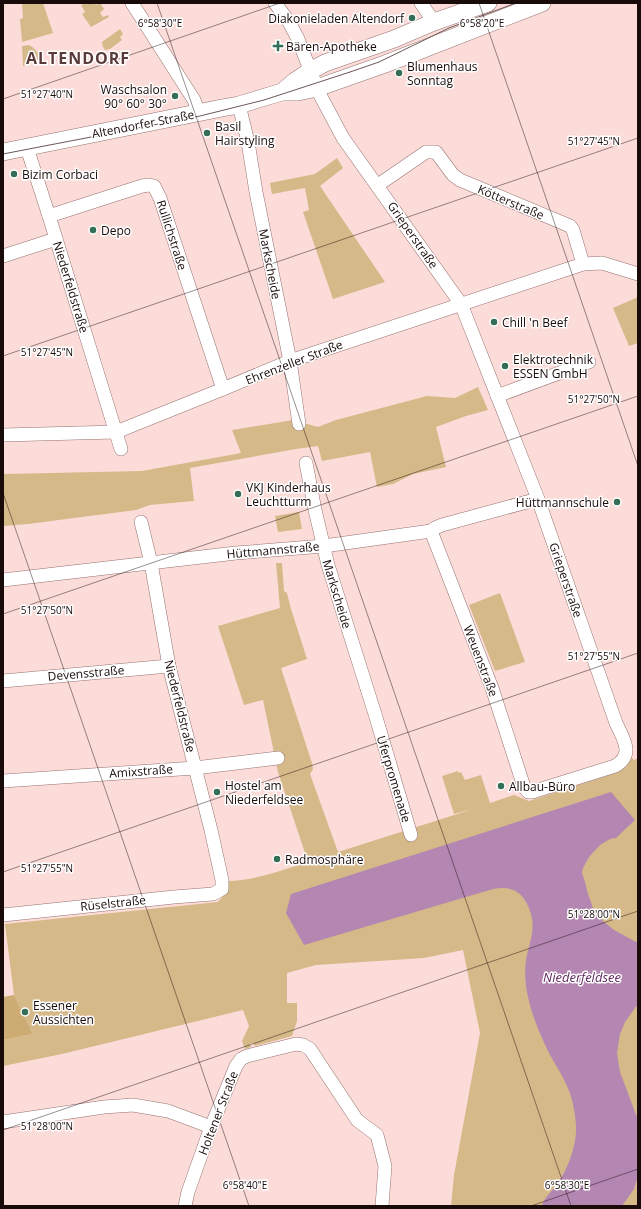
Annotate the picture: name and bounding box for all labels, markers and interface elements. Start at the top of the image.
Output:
place label: Diakonieladen Altendorf [268,10,405,27]
marker: Diakonieladen Altendorf [407,13,417,23]
text: 6°58'30"E [138,16,182,30]
text: 6°58'20"E [460,16,504,30]
place label: Bären-Apotheke [286,38,377,55]
marker: Bären-Apotheke [273,41,283,51]
district label: ALTENDORF [26,47,130,69]
place label: Blumenhaus Sonntag [407,58,478,89]
marker: Blumenhaus Sonntag [394,68,404,78]
place label: Waschsalon 90° 60° 30° [100,81,167,112]
text: 51°27'40"N [21,87,73,101]
marker: Waschsalon 90° 60° 30° [170,91,180,101]
street label: Altendorfer Straße [90,106,196,142]
place label: Basil Hairstyling [215,118,275,149]
marker: Basil Hairstyling [202,128,212,138]
text: 51°27'45"N [568,134,620,148]
place label: Bizim Corbaci [22,166,98,183]
marker: Bizim Corbaci [9,169,19,179]
street label: Kötterstraße [475,180,547,224]
street label: Rullichstraße [153,198,191,272]
street label: Grieperstraße [384,198,443,272]
place label: Depo [101,222,131,239]
marker: Depo [88,225,98,235]
street label: Markscheide [255,227,285,301]
street label: Niederfeldstraße [49,239,93,335]
place label: Chill 'n Beef [502,314,568,331]
marker: Chill 'n Beef [489,317,499,327]
street label: Ehrenzeller Straße [243,336,345,388]
text: 51°27'45"N [21,345,73,359]
place label: Elektrotechnik ESSEN GmbH [513,351,594,382]
marker: Elektrotechnik ESSEN GmbH [500,361,510,371]
text: 51°27'50"N [568,392,620,406]
place label: VKJ Kinderhaus Leuchtturm [246,479,331,510]
marker: VKJ Kinderhaus Leuchtturm [233,489,243,499]
place label: Hüttmannschule [516,494,609,511]
marker: Hüttmannschule [612,497,622,507]
street label: Hüttmannstraße [226,537,320,563]
street label: Grieperstraße [545,540,587,620]
street label: Markscheide [318,557,356,631]
text: 51°27'50"N [21,603,73,617]
street label: Weuenstraße [460,623,502,699]
text: 51°27'55"N [568,649,620,663]
street label: Niederfeldstraße [160,658,200,754]
street label: Devensstraße [47,661,125,685]
street label: Uferpromenade [373,734,415,825]
street label: Amixstraße [109,760,174,782]
place label: Hostel am Niederfeldsee [225,777,303,808]
place label: Allbau-Büro [509,778,575,795]
marker: Allbau-Büro [496,781,506,791]
marker: Hostel am Niederfeldsee [212,787,222,797]
place label: Radmosphäre [285,851,364,868]
marker: Radmosphäre [272,854,282,864]
text: 51°27'55"N [21,861,73,875]
street label: Rüselstraße [79,891,147,915]
text: 51°28'00"N [568,907,620,921]
water label: Niederfeldsee [543,968,621,986]
place label: Essener Aussichten [33,997,94,1028]
marker: Essener Aussichten [20,1007,30,1017]
street label: Holtener Straße [194,1068,242,1158]
text: 51°28'00"N [21,1119,73,1133]
text: 6°58'40"E [223,1178,267,1192]
text: 6°58'30"E [545,1178,589,1192]

